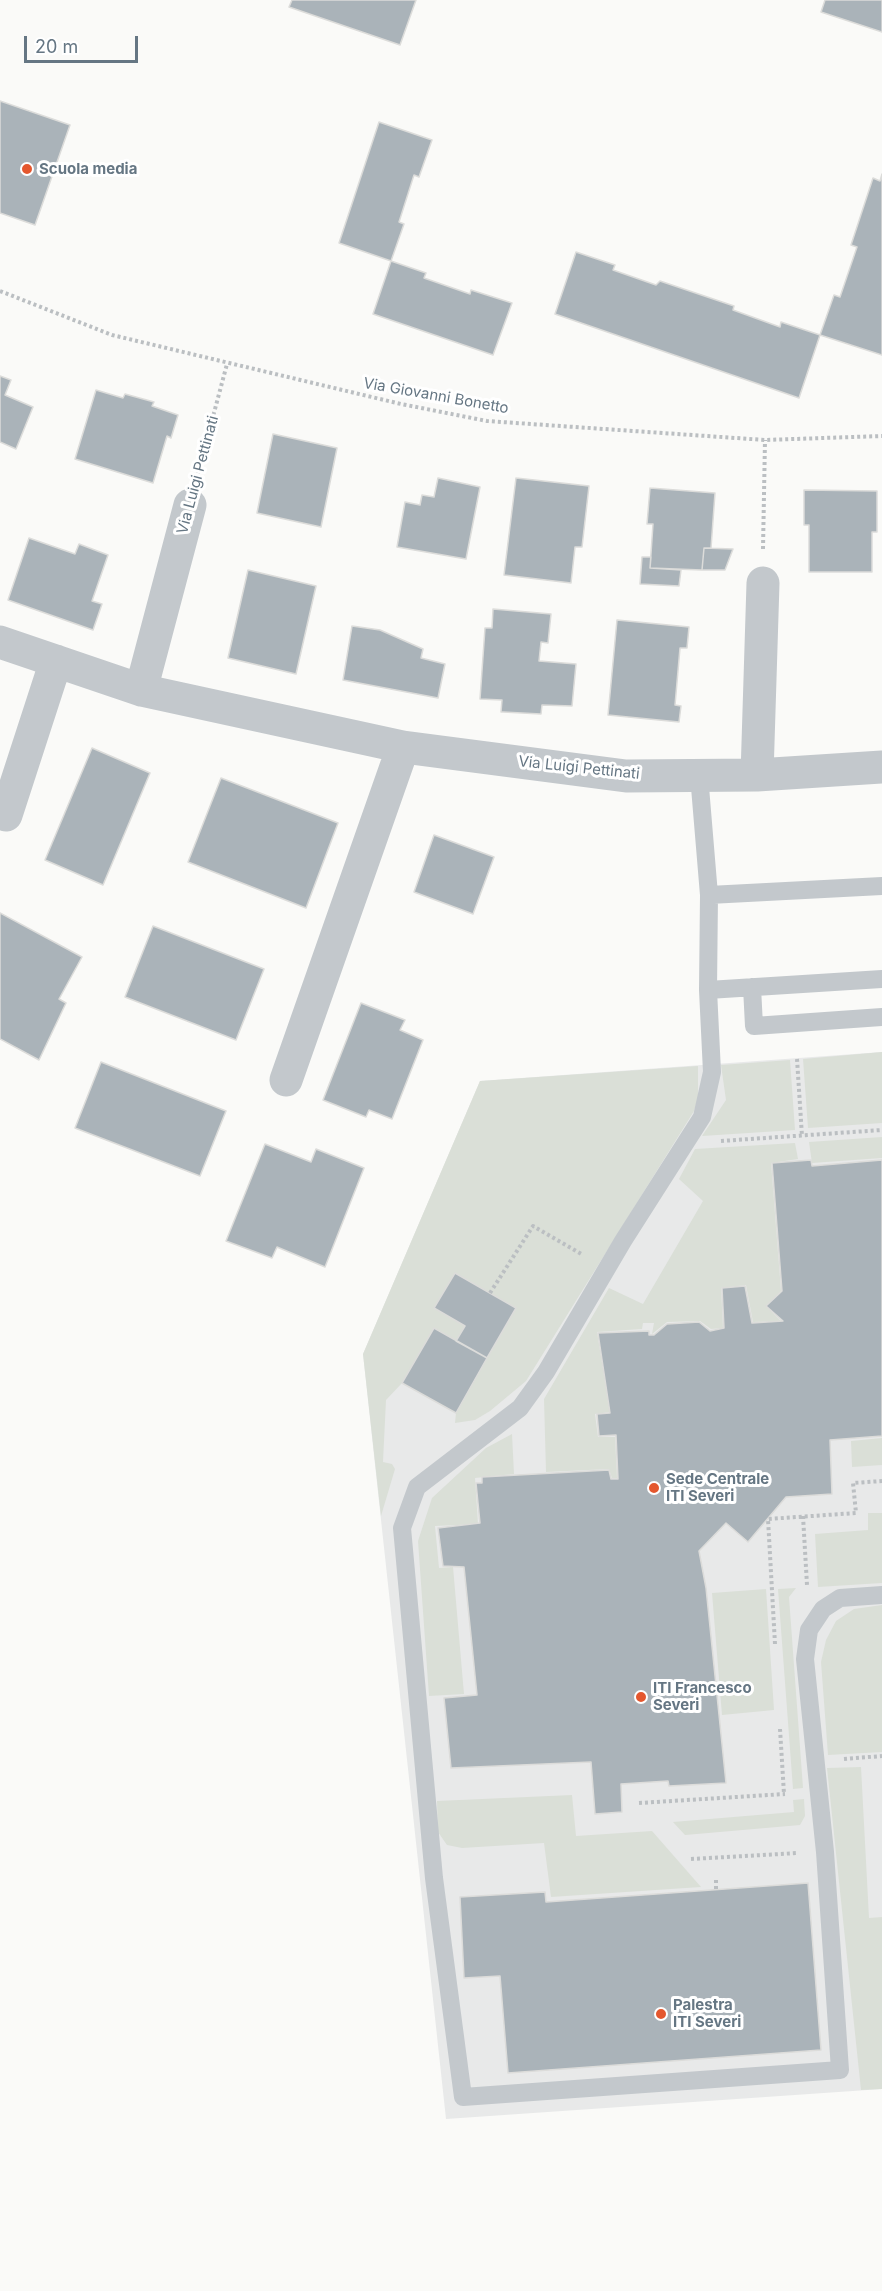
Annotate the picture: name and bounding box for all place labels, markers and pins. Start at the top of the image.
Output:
place label: Scuola media [39,160,137,178]
marker: Scuola media [20,162,34,176]
place label: Sede Centrale ITI Severi [666,1470,769,1505]
marker: Sede Centrale ITI Severi [647,1481,661,1495]
place label: ITI Francesco Severi [653,1679,752,1714]
marker: ITI Francesco Severi [634,1690,648,1704]
place label: Palestra ITI Severi [673,1996,741,2031]
marker: Palestra ITI Severi [654,2007,668,2021]

